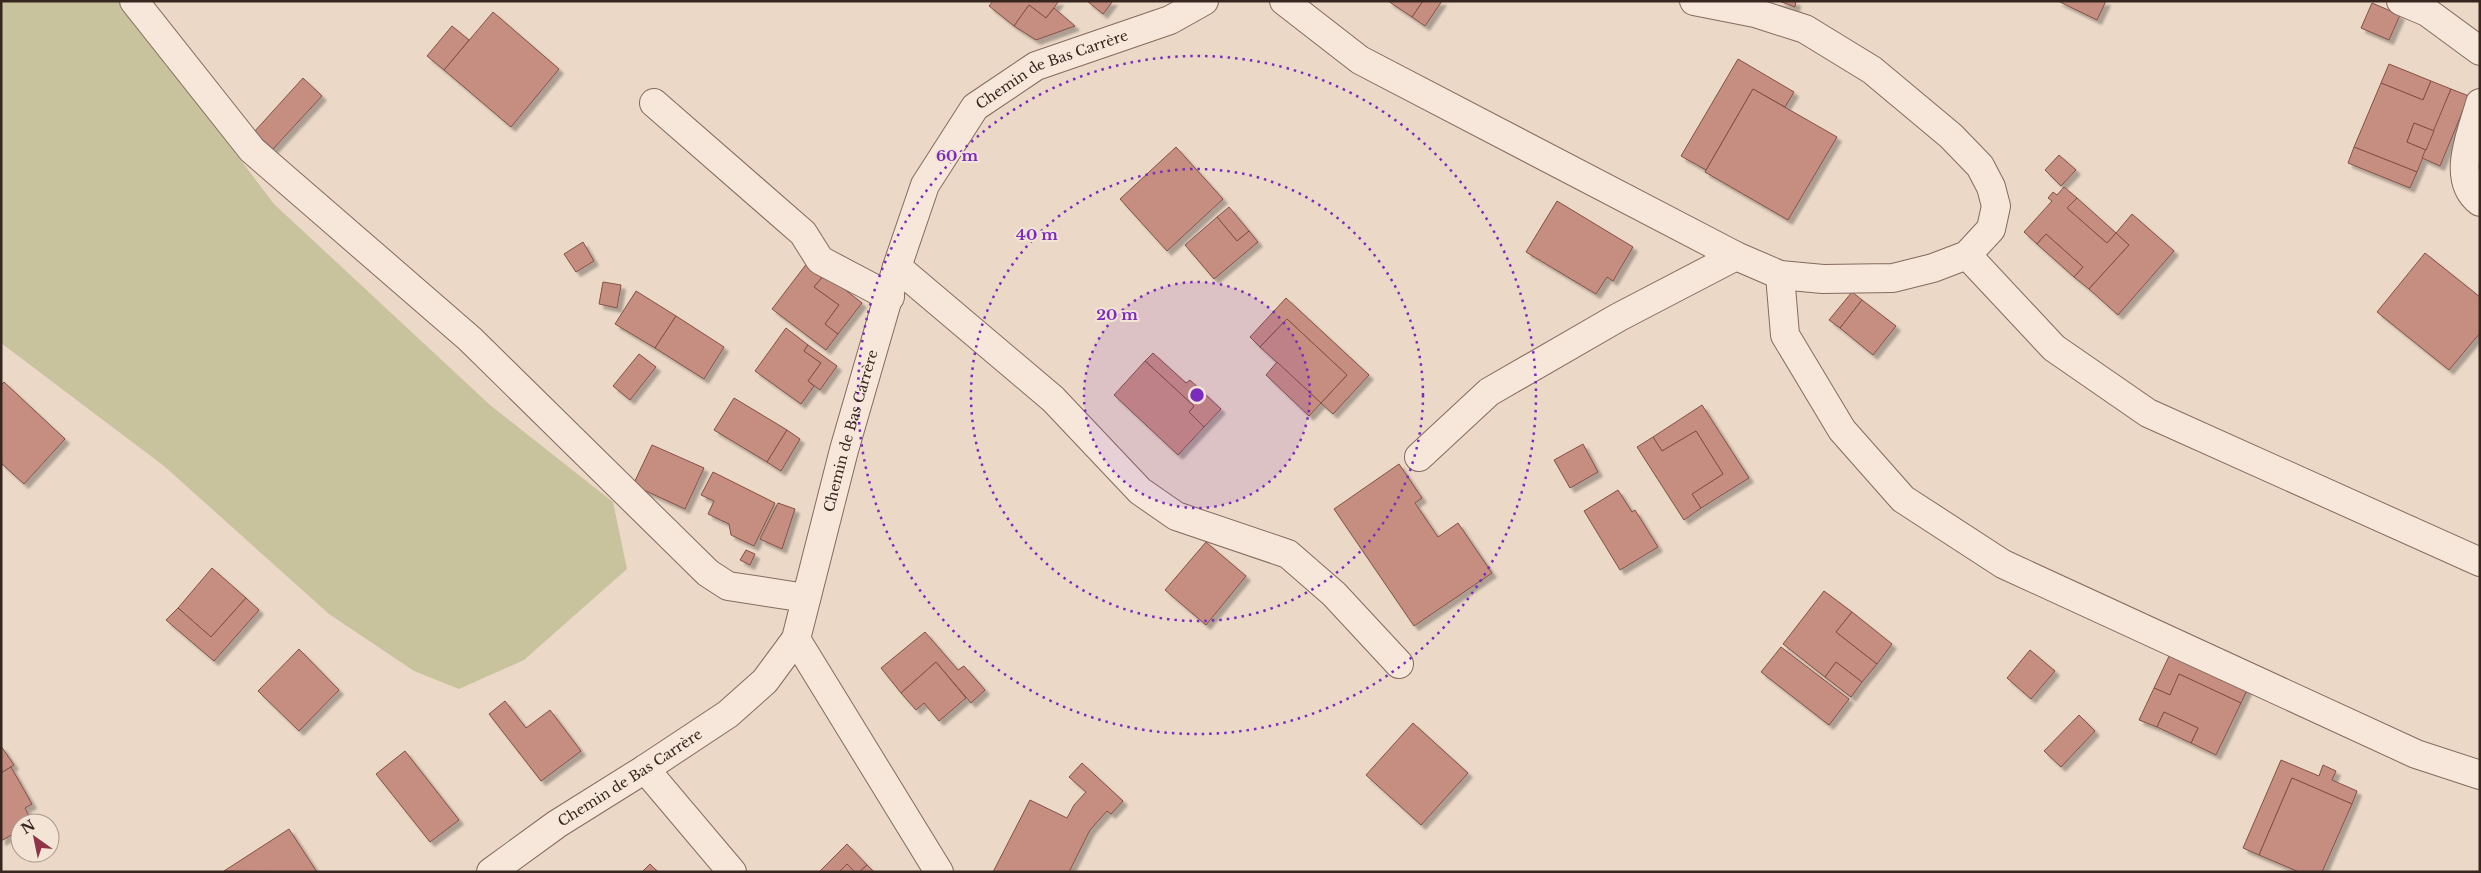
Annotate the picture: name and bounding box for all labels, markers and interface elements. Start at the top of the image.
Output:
street label: Chemin de Bas Carrère [972,26,1130,113]
text: 60 m [936,146,978,165]
text: 40 m [1016,225,1058,244]
text: 20 m [1096,305,1138,324]
street label: Chemin de Bas Carrère [820,348,882,514]
centre of rings [1188,386,1206,404]
street label: Chemin de Bas Carrère [554,725,705,830]
north arrow [10,813,60,863]
text: N [17,816,38,838]

